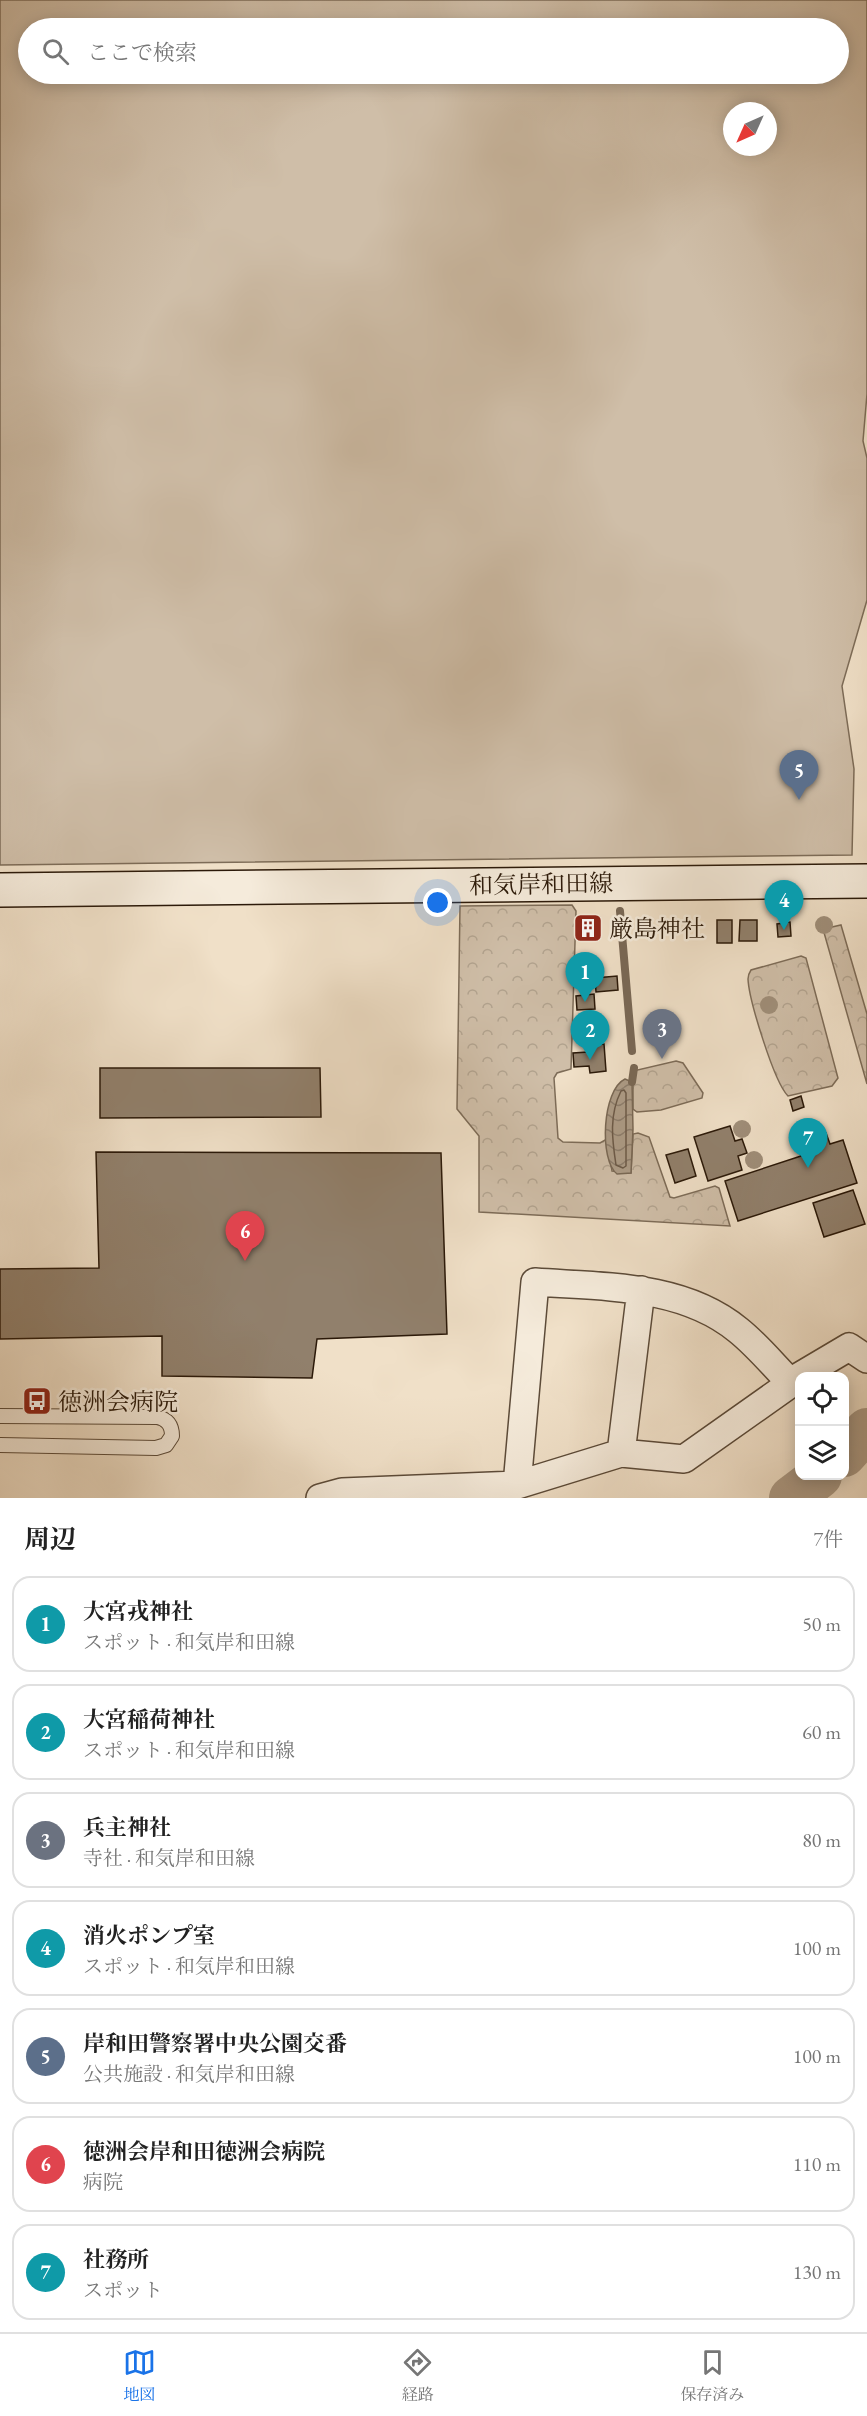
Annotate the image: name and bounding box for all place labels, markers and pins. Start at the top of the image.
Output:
pin: 5 [780,750,818,800]
pin: 4 [764,880,804,930]
building icon: 厳島神社 [572,912,604,944]
place label: 厳島神社 [609,913,705,944]
pin: 1 [566,952,604,1002]
pin: 2 [570,1010,610,1060]
pin: 3 [642,1010,682,1059]
pin: 7 [788,1118,828,1168]
pin: 6 [226,1212,264,1261]
bus stop icon: 徳洲会病院 [21,1385,53,1417]
place label: 徳洲会病院 [58,1386,178,1417]

